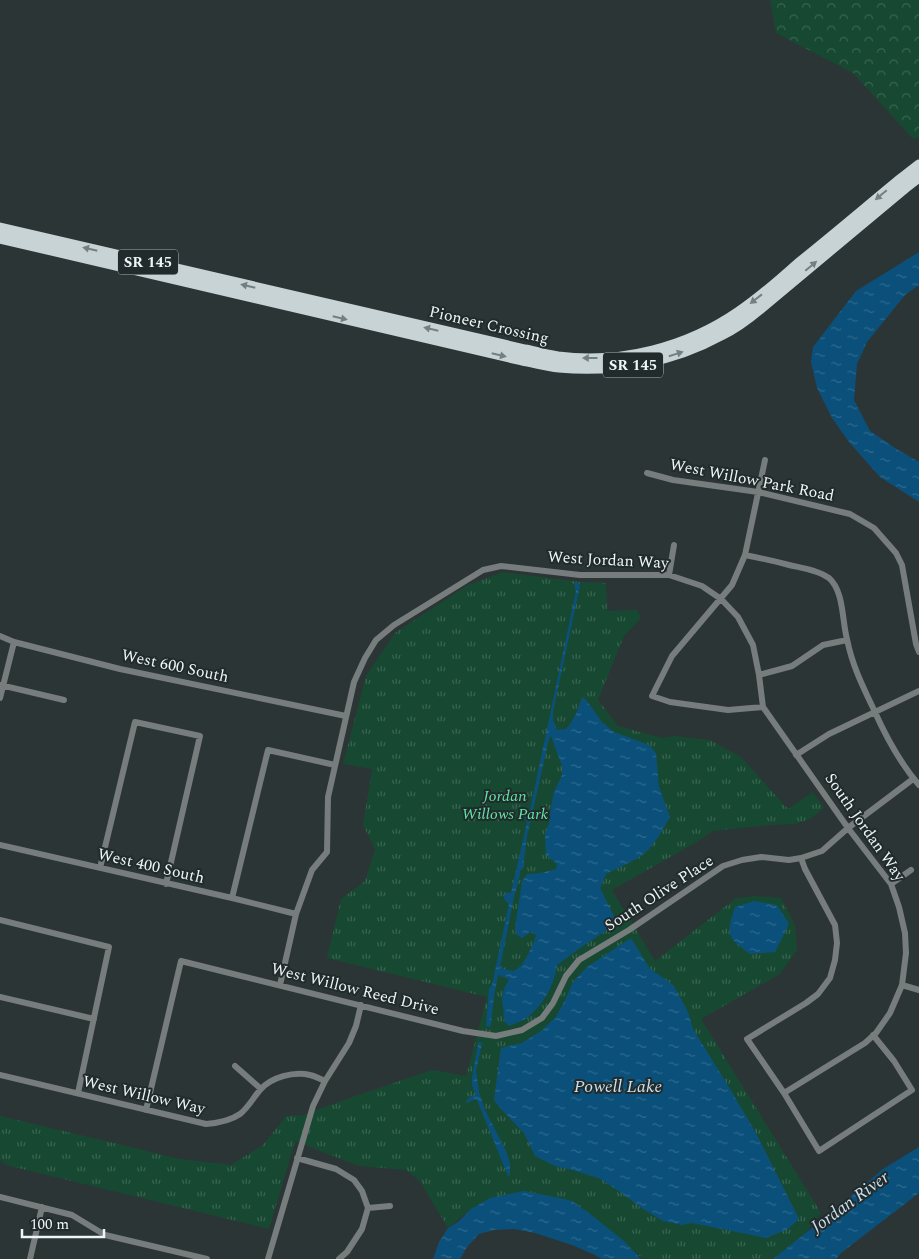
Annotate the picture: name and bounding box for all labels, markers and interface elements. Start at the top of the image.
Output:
one-way arrow [875,190,888,201]
one-way arrow [82,245,97,253]
road number: SR 145 [118,250,178,274]
one-way arrow [804,261,817,272]
one-way arrow [240,282,255,290]
one-way arrow [750,294,763,305]
street label: Pioneer Crossing [427,300,551,350]
one-way arrow [333,314,348,322]
one-way arrow [422,324,438,332]
one-way arrow [669,350,684,358]
one-way arrow [491,351,506,359]
road number: SR 145 [603,352,663,378]
one-way arrow [582,354,598,362]
street label: West Willow Park Road [668,452,836,508]
street label: West Jordan Way [547,545,671,575]
street label: West 600 South [119,643,231,689]
street label: South Jordan Way [819,768,912,887]
park label: Jordan Willows Park [462,784,549,826]
street label: West 400 South [95,842,207,890]
street label: South Olive Place [600,849,718,937]
street label: West Willow Reed Drive [268,957,442,1021]
street label: West Willow Way [80,1069,209,1121]
water label: Powell Lake [574,1073,662,1100]
water label: Jordan River [803,1164,896,1241]
scale bar [22,1206,105,1238]
text: 100 m [30,1213,69,1236]

